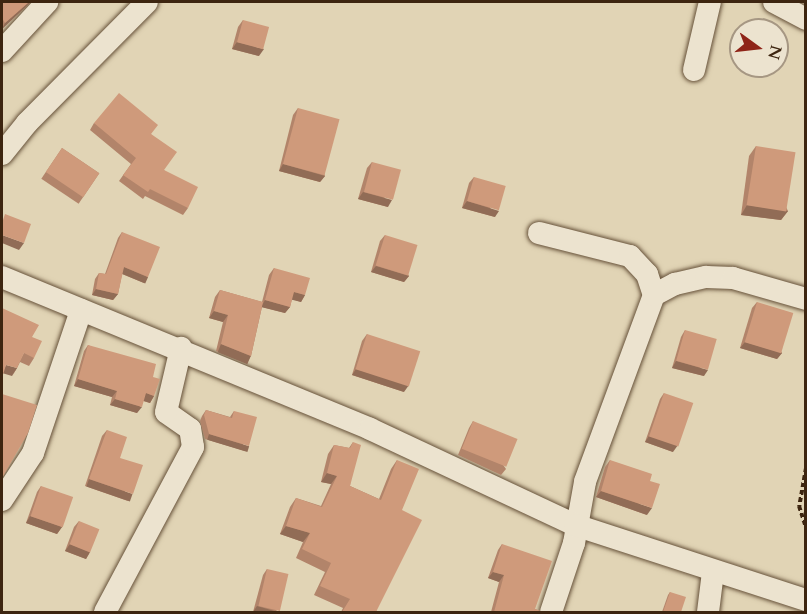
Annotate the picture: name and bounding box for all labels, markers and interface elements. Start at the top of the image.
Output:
north arrow [729,18,789,78]
text: N [762,43,787,62]

